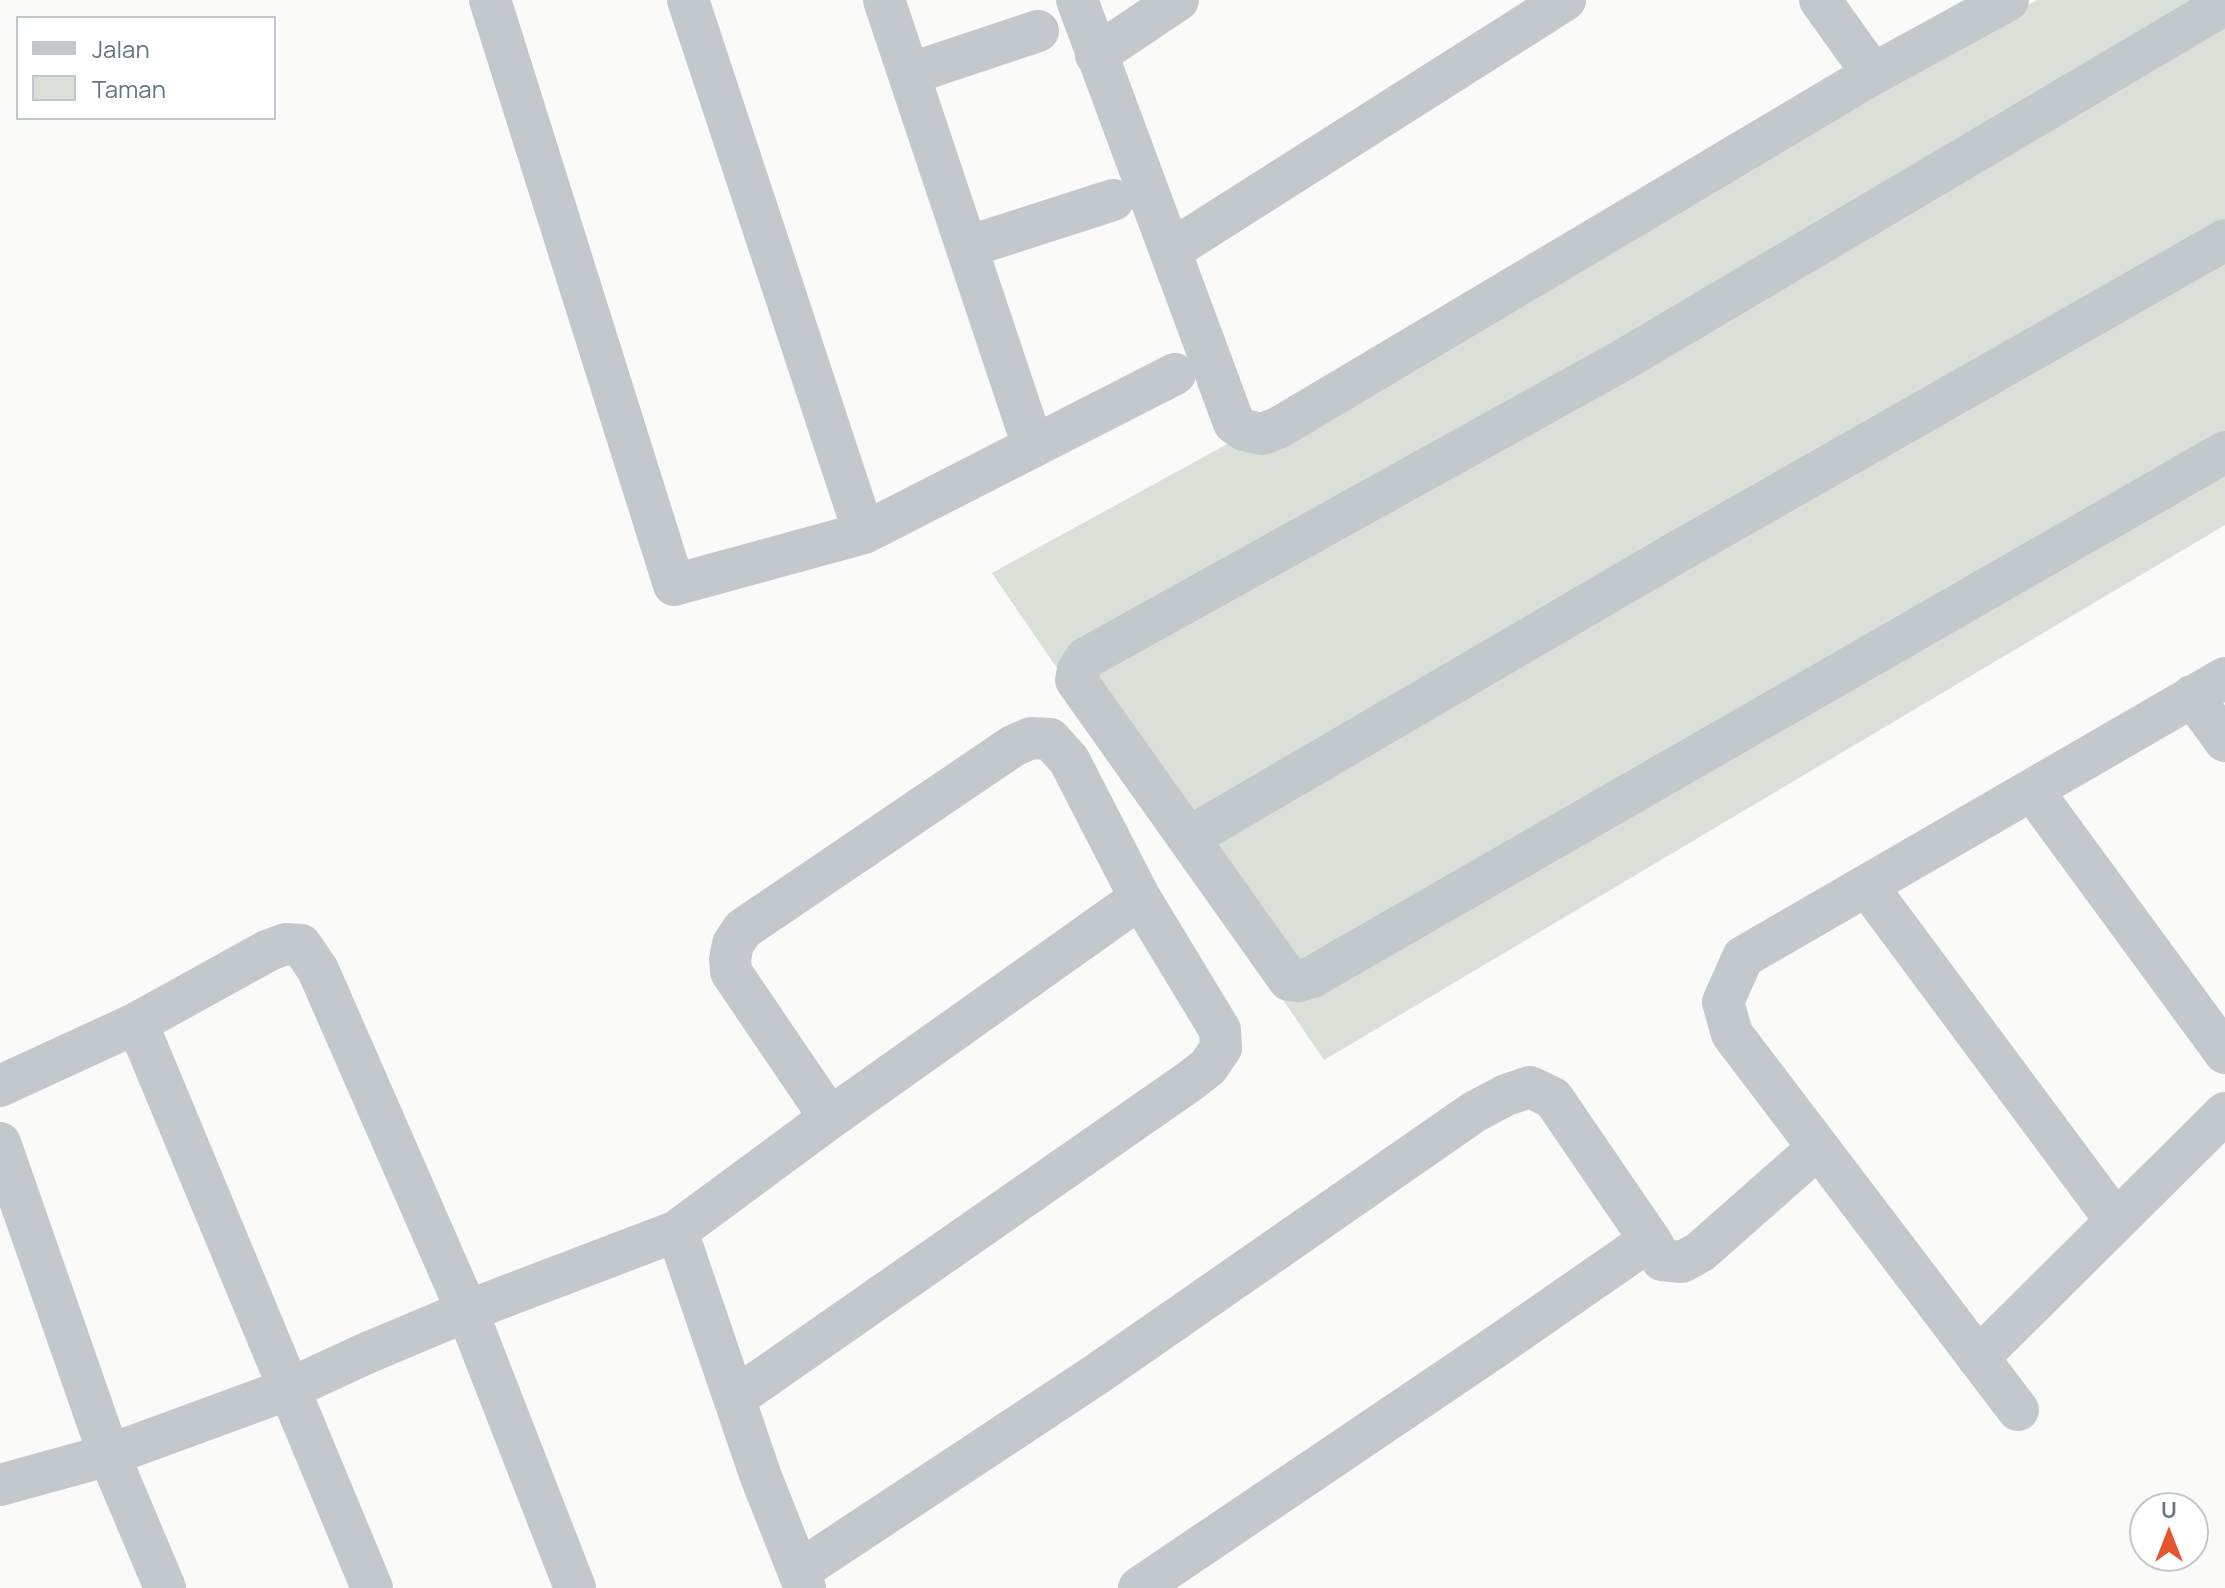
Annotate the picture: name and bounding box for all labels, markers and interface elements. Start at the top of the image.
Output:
legend [16,16,276,120]
text: Jalan [92,32,150,65]
text: Taman [92,72,166,105]
north arrow [2129,1492,2209,1572]
text: U [2161,1495,2177,1525]

